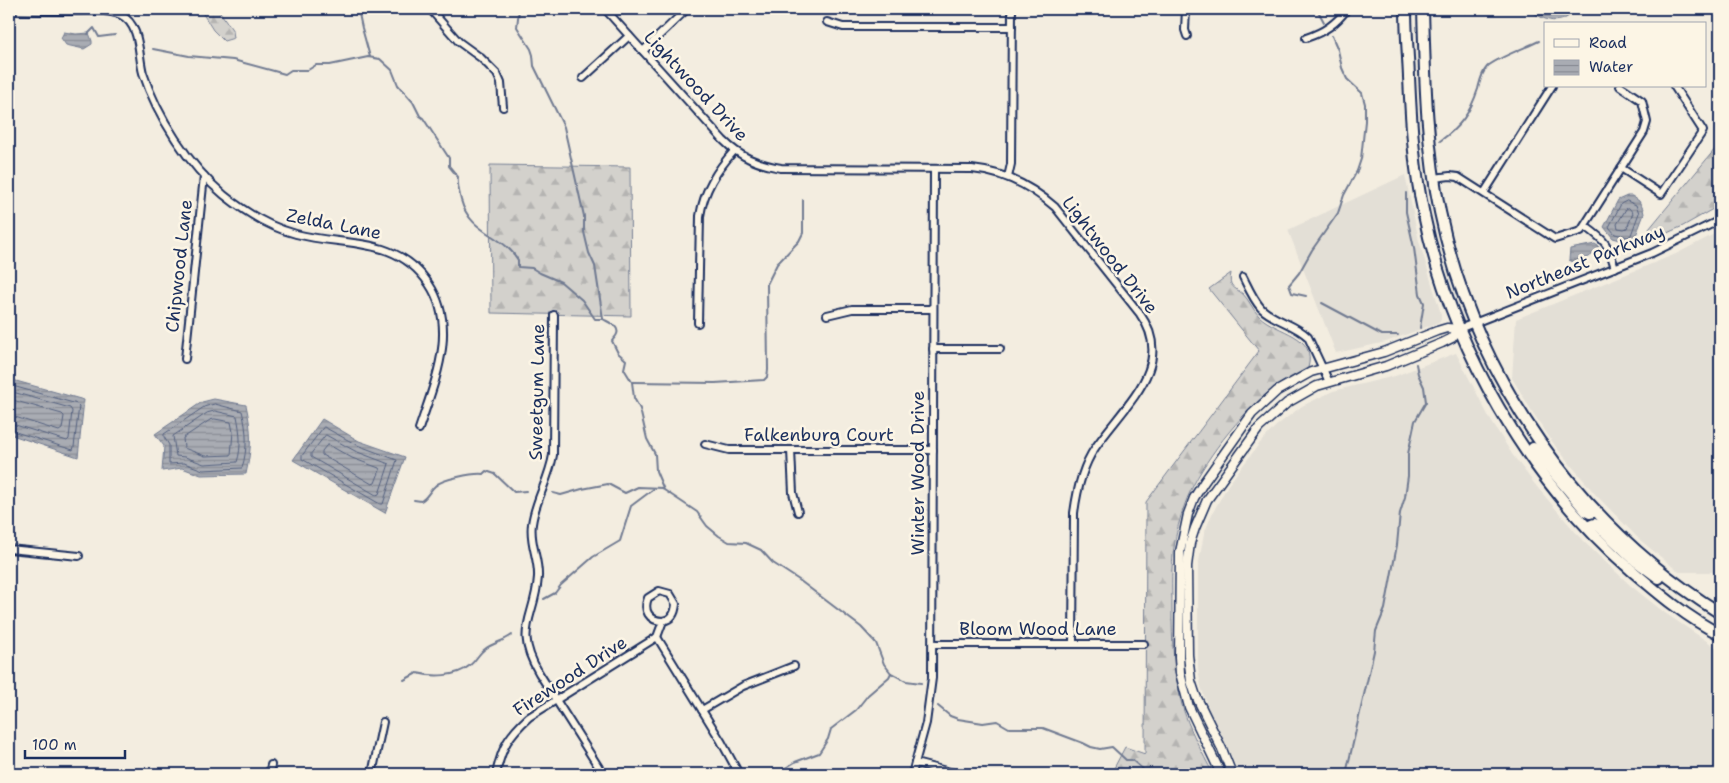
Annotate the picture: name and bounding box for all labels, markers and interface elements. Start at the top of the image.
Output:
legend [1544,22,1706,88]
street label: Lightwood Drive [638,26,754,146]
text: Road [1589,33,1627,53]
text: Water [1589,57,1633,77]
street label: Lightwood Drive [1057,191,1163,319]
street label: Chipwood Lane [160,198,198,334]
street label: Zelda Lane [284,203,384,245]
street label: Northeast Parkway [1502,219,1668,305]
street label: Sweetgum Lane [524,323,550,461]
street label: Winter Wood Drive [906,391,930,555]
street label: Falkenburg Court [744,423,894,447]
street label: Bloom Wood Lane [959,617,1117,641]
street label: Firewood Drive [508,630,632,722]
scale bar [25,728,125,760]
text: 100 m [32,735,77,755]

